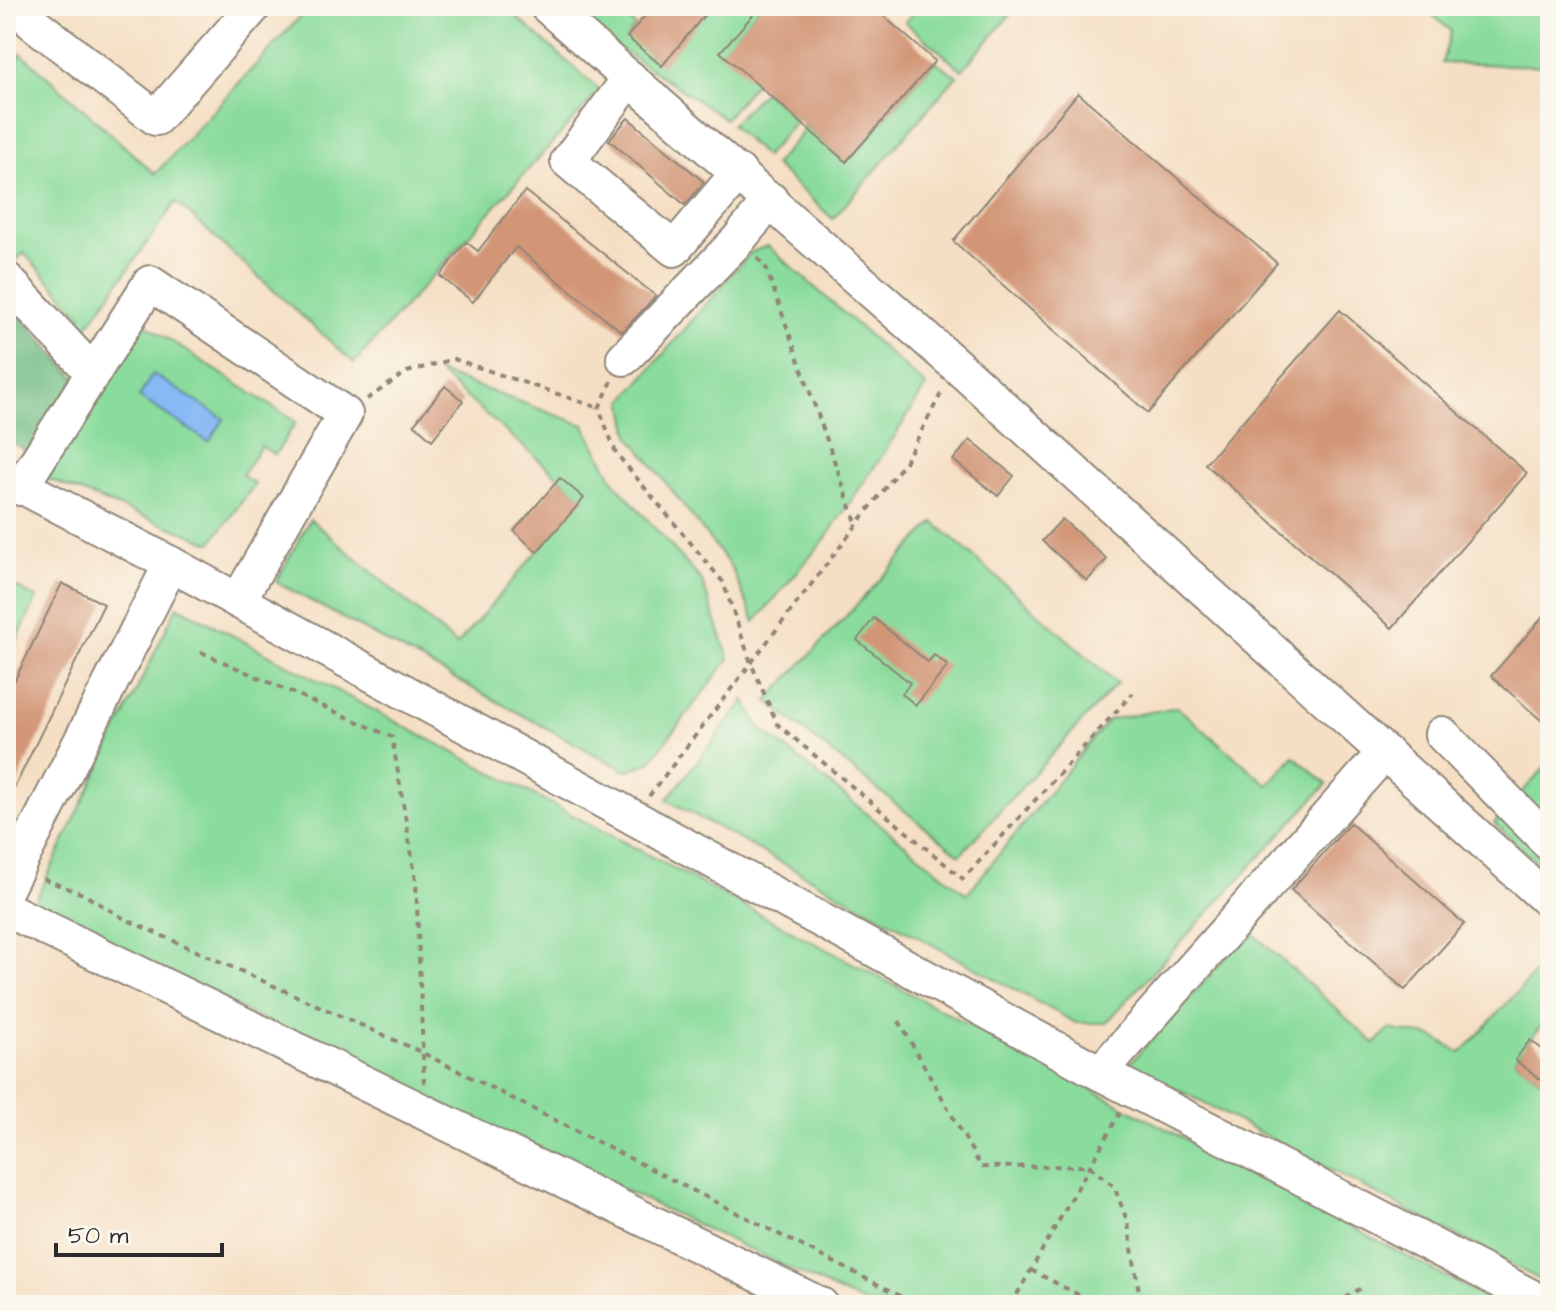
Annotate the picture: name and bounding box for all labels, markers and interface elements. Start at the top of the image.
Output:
scale bar [56,1207,222,1257]
text: 50 m [68,1219,129,1253]

